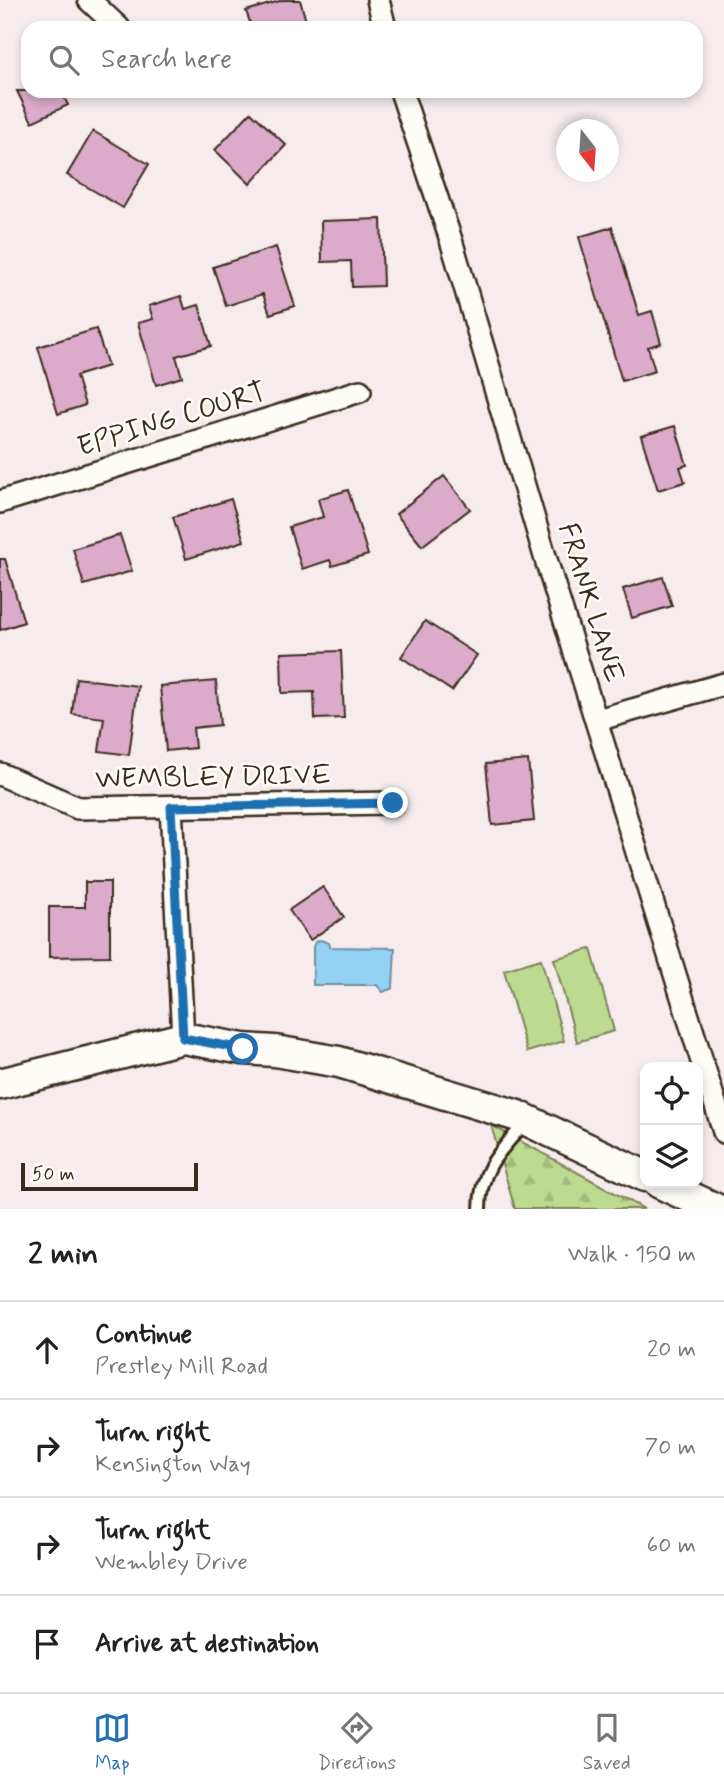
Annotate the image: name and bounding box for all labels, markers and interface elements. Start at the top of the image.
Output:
search box [21,21,703,98]
icon: search [45,41,83,79]
text: Search here [101,43,232,77]
north arrow [556,119,619,182]
street label: EPPING COURT [73,374,271,466]
street label: FRANK LANE [548,519,632,687]
street label: WEMBLEY DRIVE [95,757,331,799]
route end [377,787,408,818]
route start [227,1033,258,1064]
map controls [640,1062,703,1188]
button: locate [640,1062,703,1125]
button: layers [640,1125,703,1188]
scale bar [21,1160,198,1192]
text: 50 m [32,1162,75,1187]
text: 2 min [28,1235,98,1274]
text: Walk · 150 m [568,1240,696,1270]
text: Continue [95,1318,192,1352]
icon: ahead [28,1331,66,1369]
text: 20 m [647,1335,696,1365]
text: Prestley Mill Road [95,1352,268,1382]
text: Turn right [95,1416,211,1450]
icon: right [28,1429,66,1467]
text: 70 m [644,1433,696,1463]
text: Kensington Way [95,1450,251,1480]
text: Turn right [95,1514,211,1548]
icon: right [28,1527,66,1565]
text: 60 m [647,1531,696,1561]
text: Wembley Drive [95,1548,248,1578]
icon: arrive [28,1625,66,1663]
text: Arrive at destination [95,1627,319,1661]
tab: Map [93,1709,131,1776]
tab: Directions [318,1709,396,1776]
tab: Saved [583,1709,631,1776]

